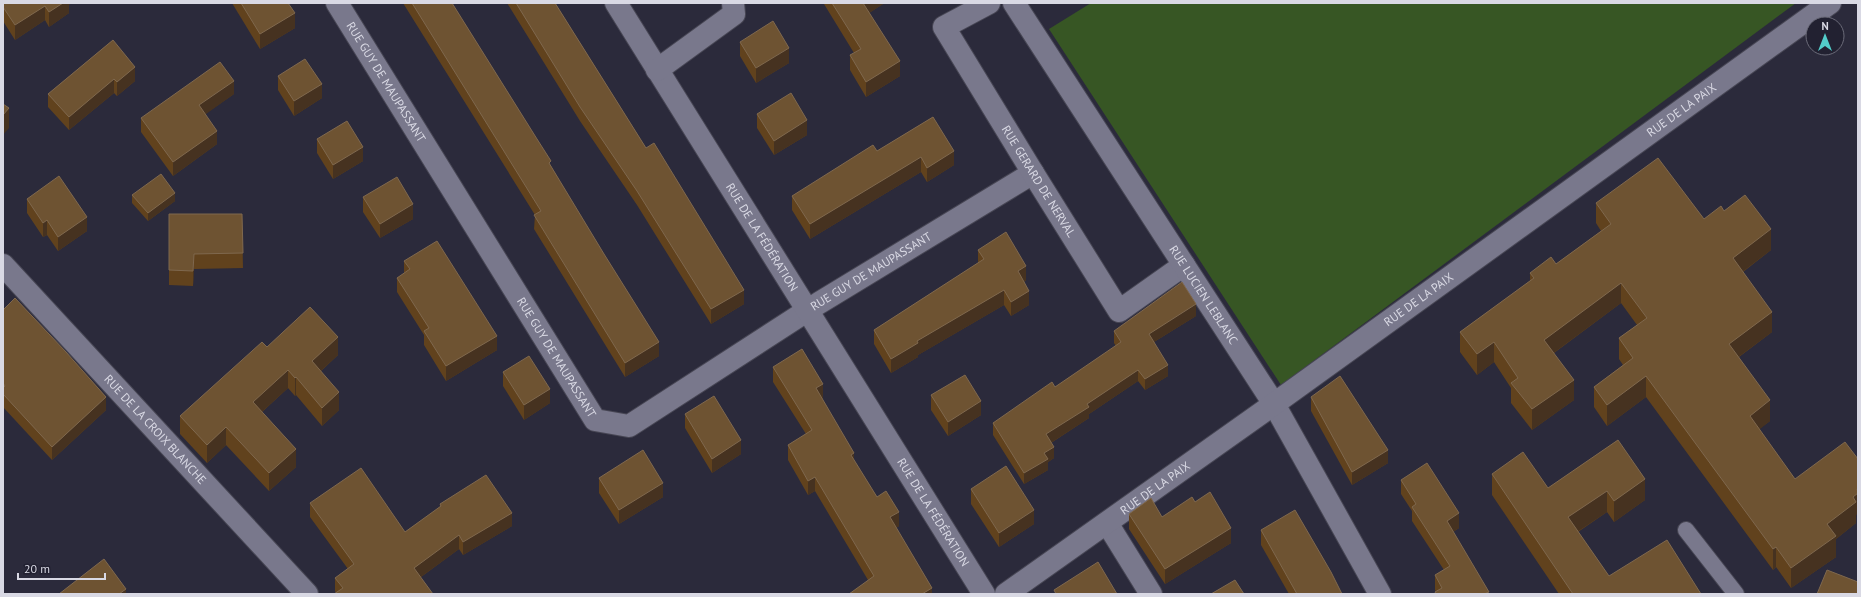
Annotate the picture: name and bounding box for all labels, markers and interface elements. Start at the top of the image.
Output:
north arrow [1805,16,1845,56]
street label: RUE GUY DE MAUPASSANT [343,19,429,145]
text: N [1821,19,1829,33]
street label: RUE DE LA PAIX [1644,79,1719,140]
street label: RUE GERARD DE NERVAL [999,122,1079,240]
street label: RUE DE LA FÉDÉRATION [723,180,802,294]
street label: RUE GUY DE MAUPASSANT [807,228,934,314]
street label: RUE LUCIEN LEBLANC [1166,243,1241,347]
street label: RUE DE LA PAIX [1381,269,1457,329]
street label: RUE GUY DE MAUPASSANT [514,294,600,421]
street label: RUE DE LA CROIX BLANCHE [101,371,210,487]
street label: RUE DE LA FÉDÉRATION [894,455,973,569]
street label: RUE DE LA PAIX [1117,458,1193,518]
scale bar [18,555,105,581]
text: 20 m [24,561,50,576]

